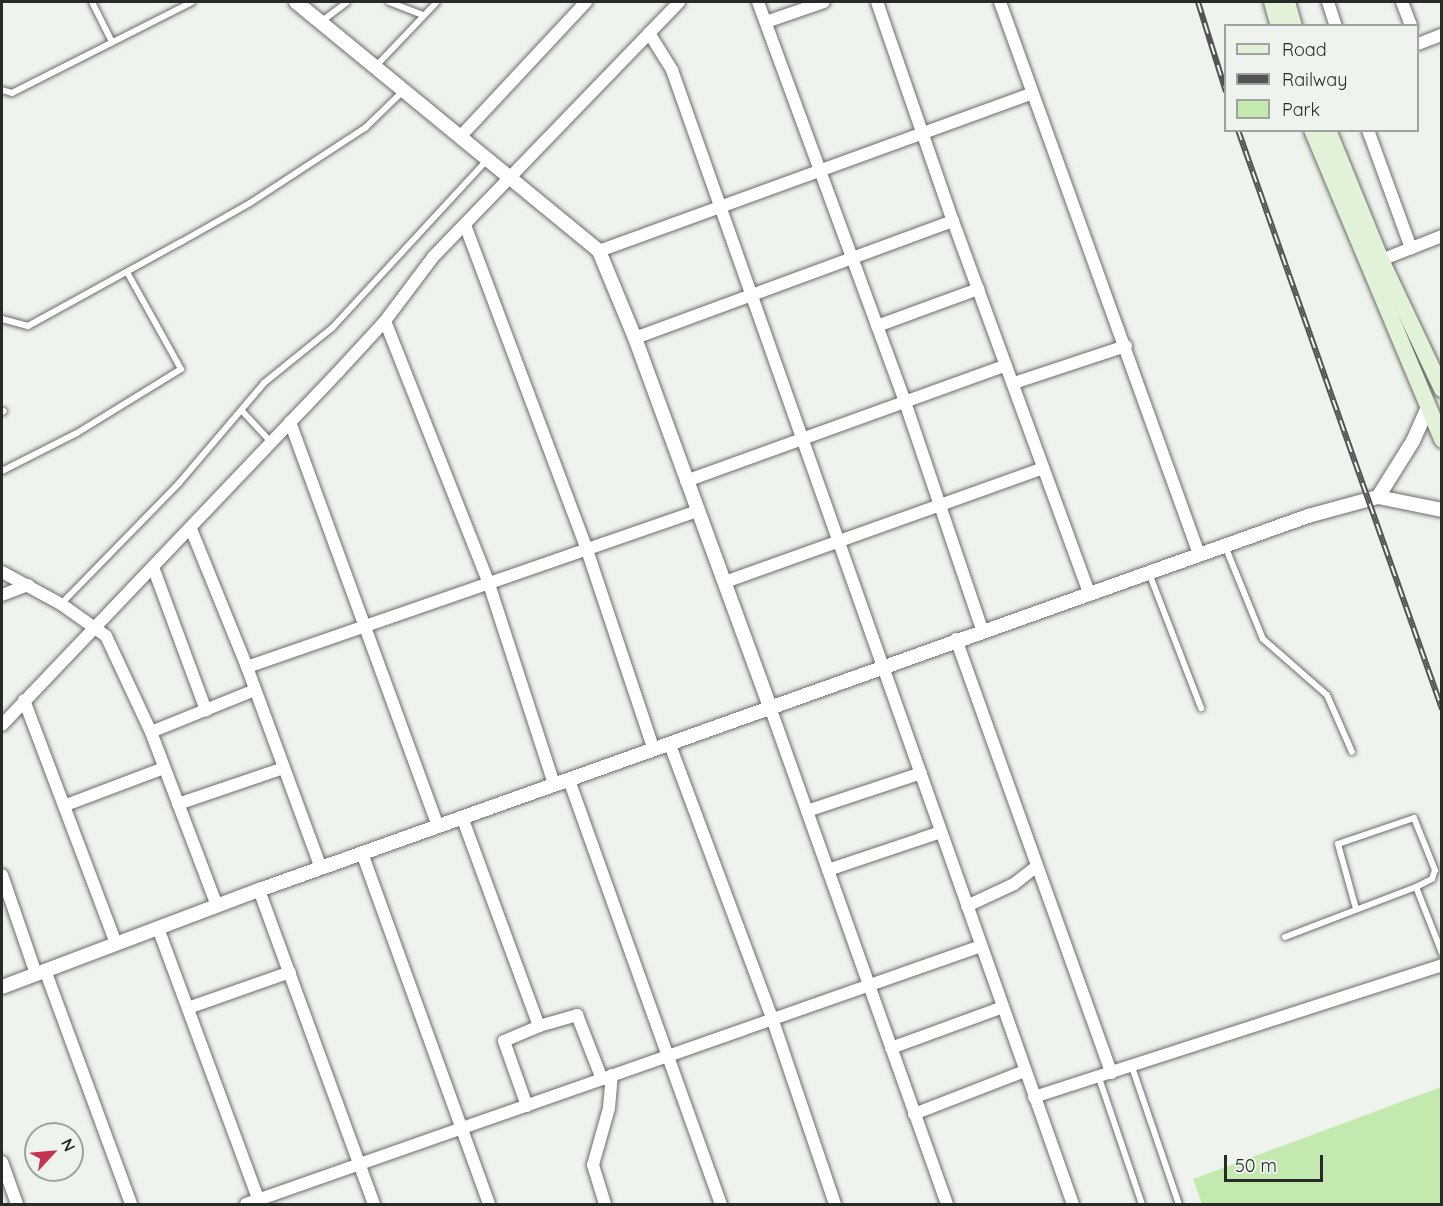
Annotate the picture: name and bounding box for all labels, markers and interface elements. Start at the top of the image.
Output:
legend [1224,24,1419,132]
text: Road [1282,38,1327,61]
text: Railway [1282,68,1348,91]
text: Park [1282,98,1320,121]
north arrow [24,1122,84,1182]
text: N [57,1135,80,1155]
scale bar [1227,1143,1326,1181]
text: 50 m [1235,1154,1277,1177]

